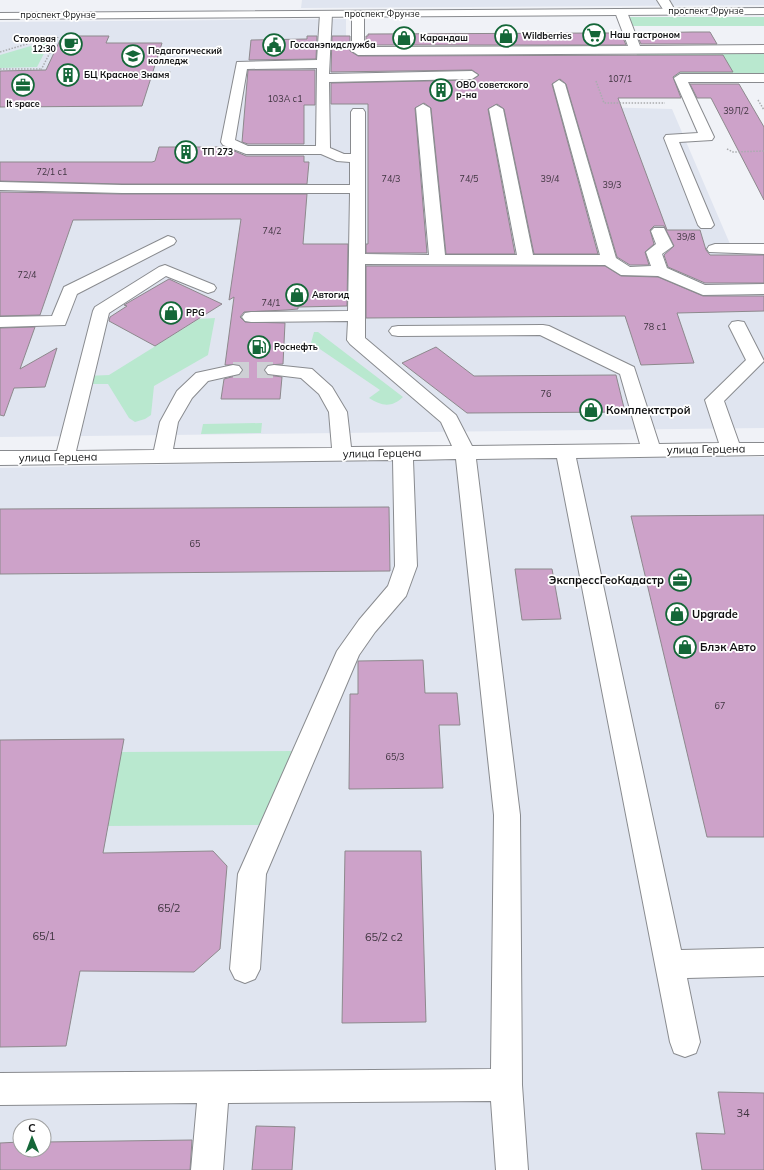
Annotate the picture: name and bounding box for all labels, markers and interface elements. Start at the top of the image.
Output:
street label: проспект Фрунзе [668,5,744,17]
street label: проспект Фрунзе [344,8,420,20]
street label: проспект Фрунзе [20,9,96,21]
supermarket icon: Наш гастроном [581,22,607,48]
shop icon: Wildberries [493,23,519,49]
shop icon: Карандаш [391,25,417,51]
place label: Наш гастроном [610,29,680,40]
place label: Wildberries [522,30,572,41]
cafe icon: Столовая 12:30 [58,31,84,57]
public building icon: Госсанэпидслужба [261,32,287,58]
place label: Карандаш [420,32,468,43]
place label: Столовая 12:30 [13,33,57,54]
place label: Госсанэпидслужба [290,39,376,51]
school or university icon: Педагогический колледж [120,43,146,69]
place label: Педагогический колледж [148,45,222,66]
building icon: БЦ Красное Знамя [55,62,81,88]
place label: БЦ Красное Знамя [84,69,169,80]
office icon: It space [10,72,36,98]
house number: 107/1 [608,73,632,84]
building icon: ОВО советского р-на [428,77,454,103]
place label: ОВО советского р-на [456,79,529,100]
house number: 103А с1 [267,93,303,104]
place label: It space [6,98,40,109]
house number: 39Л/2 [723,105,749,116]
building icon: ТП 273 [173,139,199,165]
place label: ТП 273 [202,146,233,157]
house number: 72/1 с1 [36,166,68,177]
house number: 74/3 [382,173,400,184]
house number: 74/5 [460,173,479,184]
house number: 39/4 [541,173,560,184]
house number: 39/3 [603,179,621,190]
house number: 74/2 [263,225,281,236]
house number: 39/8 [677,231,695,242]
house number: 72/4 [18,269,37,280]
shop icon: Автогид [284,282,310,308]
place label: Автогид [312,289,350,300]
house number: 74/1 [262,297,280,308]
shop icon: PPG [158,300,184,326]
place label: PPG [186,307,205,318]
house number: 78 с1 [643,321,667,332]
fuel station icon: Роснефть [246,334,272,360]
place label: Роснефть [274,341,318,352]
house number: 76 [541,388,551,399]
shop icon: Комплектстрой [578,397,604,423]
place label: Комплектстрой [606,403,690,417]
street label: улица Герцена [667,441,745,457]
street label: улица Герцена [343,445,421,461]
street label: улица Герцена [19,449,97,465]
house number: 65 [190,538,201,549]
office icon: ЭкспрессГеоКадастр [667,567,693,593]
place label: ЭкспрессГеоКадастр [549,573,664,587]
shop icon: Upgrade [664,601,690,627]
place label: Upgrade [692,607,738,621]
shop icon: Блэк Авто [672,634,698,660]
place label: Блэк Авто [700,640,756,654]
house number: 67 [715,700,725,711]
house number: 65/3 [386,751,404,762]
house number: 65/2 [158,901,181,915]
house number: 65/1 [33,929,55,943]
house number: 65/2 с2 [365,930,403,944]
house number: 34 [736,1106,750,1120]
north arrow [12,1118,52,1158]
text: С [28,1121,36,1135]

